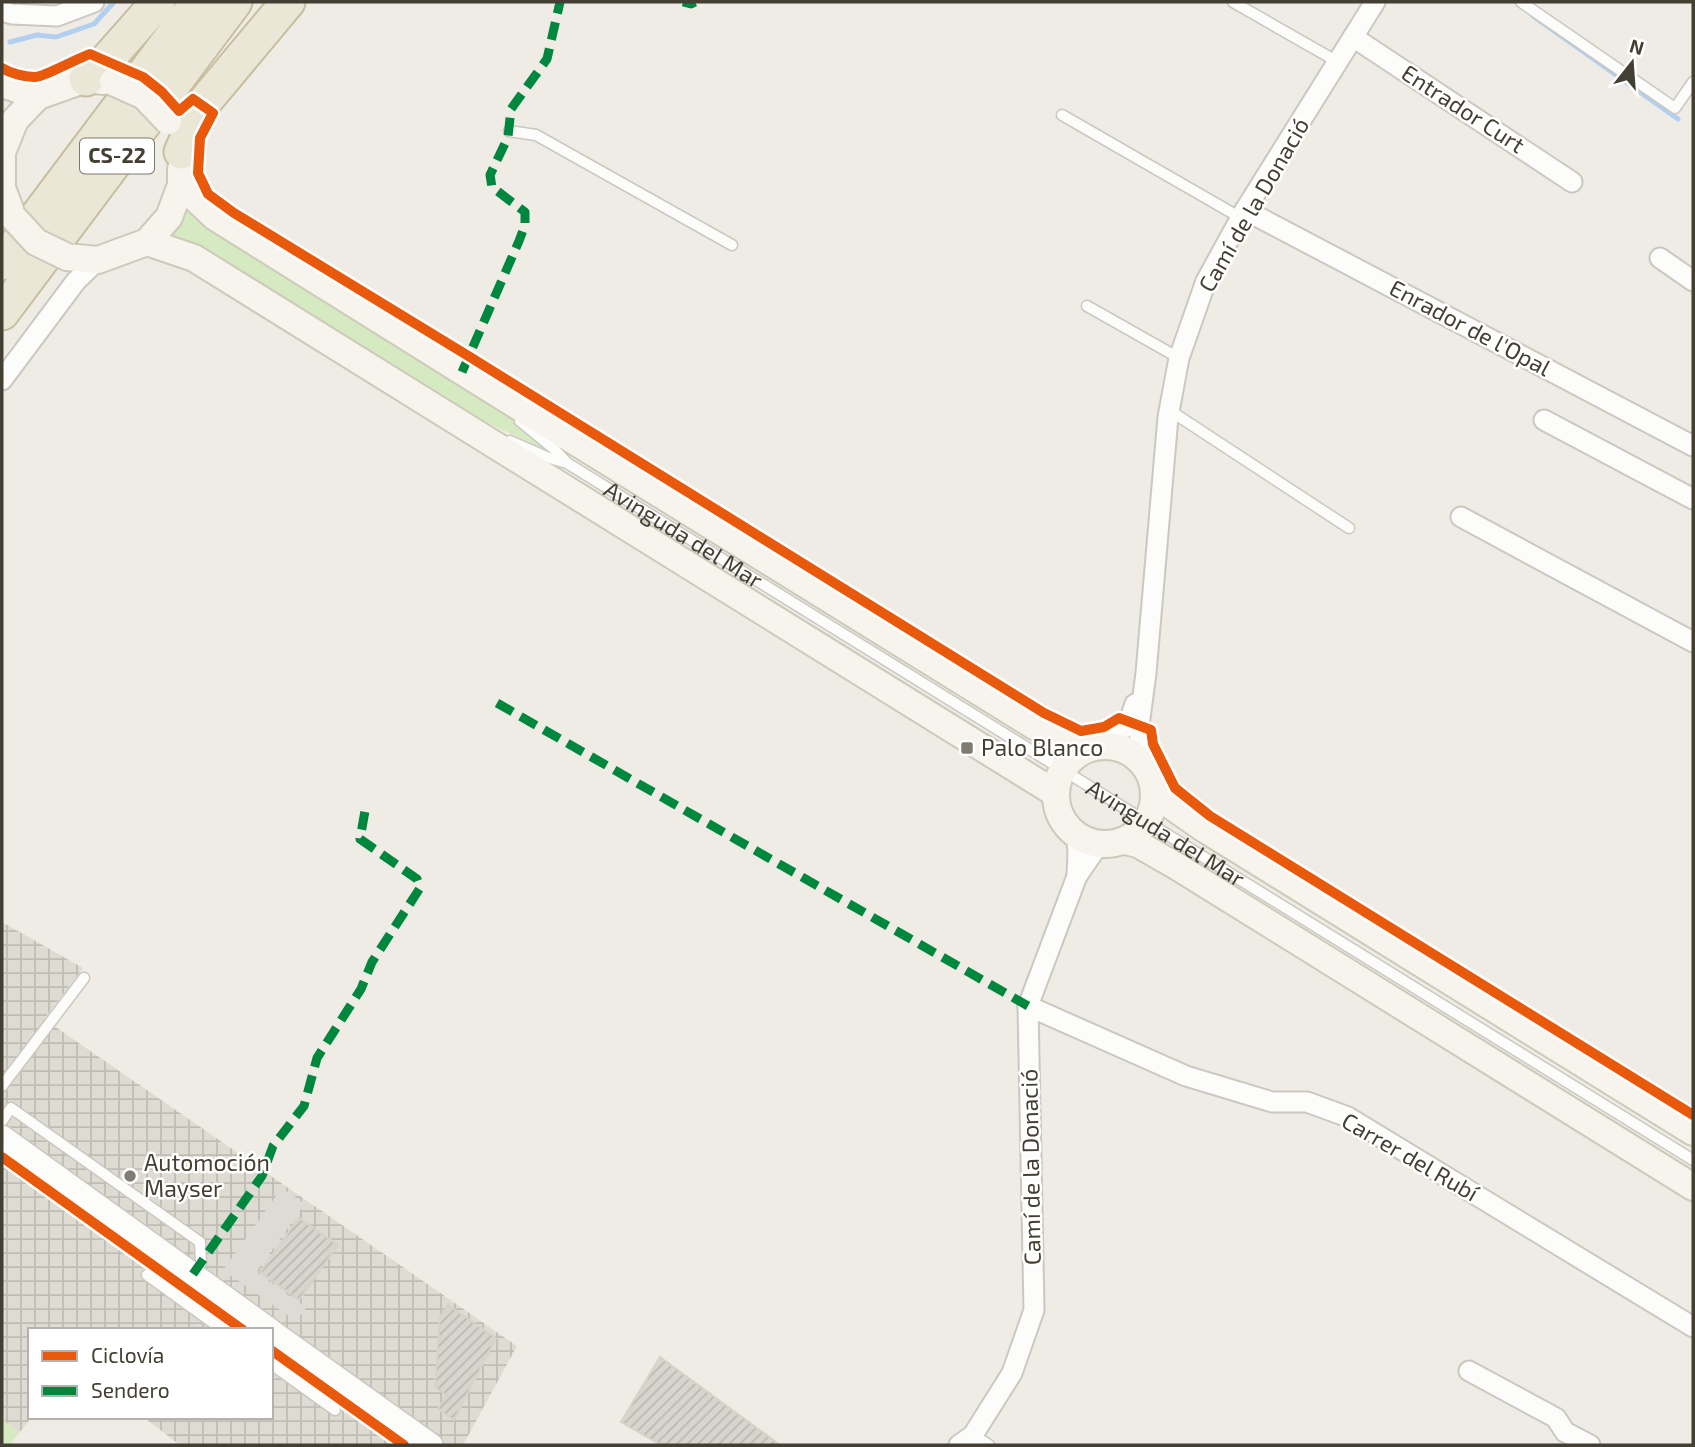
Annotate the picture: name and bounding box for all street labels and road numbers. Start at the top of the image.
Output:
street label: Entrador Curt [1397,58,1531,158]
street label: Camí de la Donació [1192,112,1314,297]
road number: CS-22 [80,138,154,174]
street label: Enrador de l'Opal [1385,273,1556,381]
street label: Avinguda del Mar [599,475,768,594]
street label: Avinguda del Mar [1082,773,1250,892]
street label: Camí de la Donació [1014,1069,1046,1265]
street label: Carrer del Rubí [1337,1106,1485,1207]

